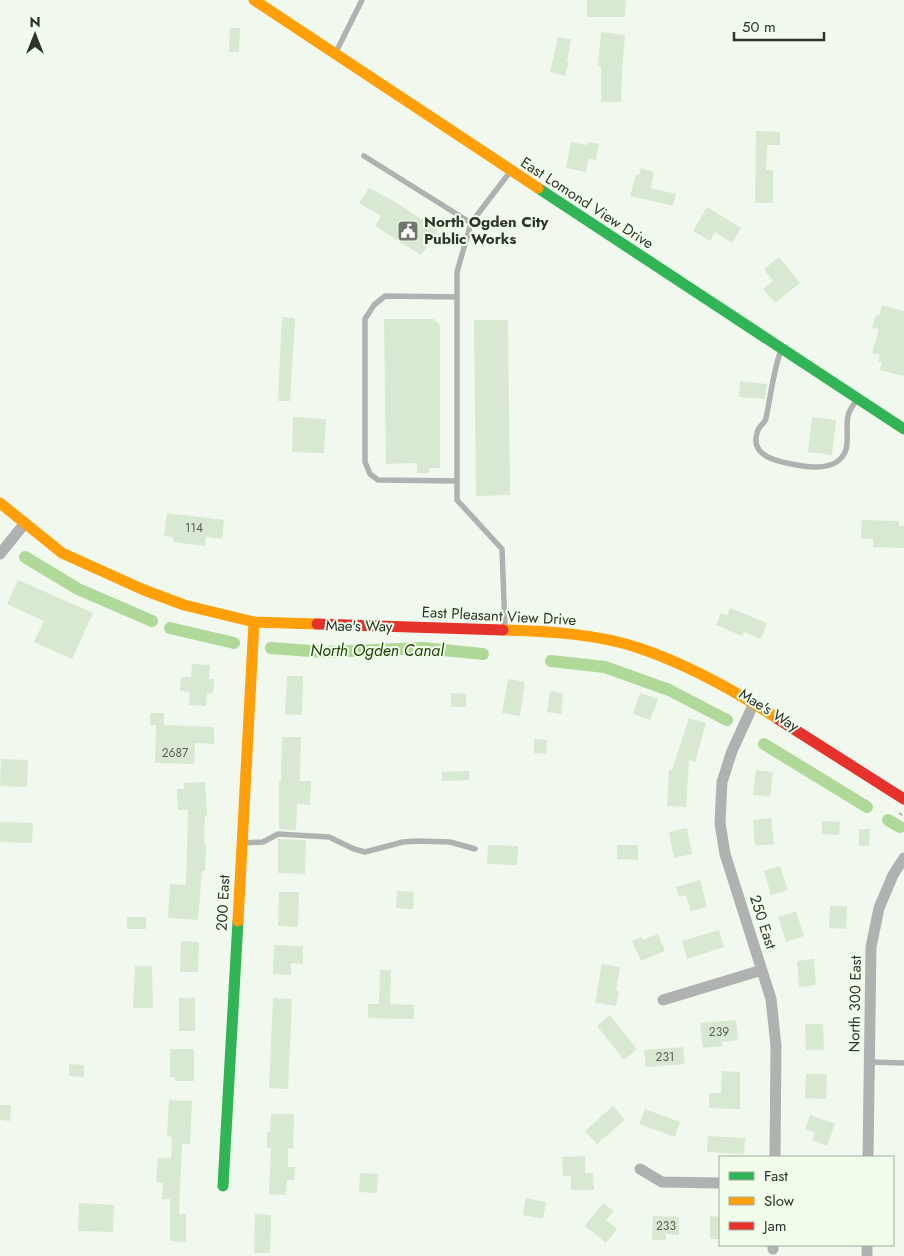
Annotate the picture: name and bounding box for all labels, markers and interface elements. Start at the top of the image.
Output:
north arrow [10,10,60,60]
scale bar [734,10,824,42]
text: N [29,12,41,32]
text: 50 m [742,16,776,38]
street label: East Lomond View Drive [516,152,658,255]
place label: North Ogden City Public Works [424,211,549,250]
public building icon: North Ogden City Public Works [396,219,420,243]
house number: 114 [185,519,203,537]
street label: East Pleasant View Drive [421,601,577,631]
street label: Mae's Way [325,614,393,638]
water label: North Ogden Canal [310,639,445,662]
street label: Mae's Way [735,683,804,737]
house number: 2687 [162,744,189,762]
street label: 200 East [211,874,235,932]
street label: 250 East [744,892,782,952]
street label: North 300 East [843,955,867,1053]
house number: 239 [709,1023,729,1041]
house number: 231 [656,1048,674,1066]
legend [719,1156,894,1246]
text: Fast [764,1165,788,1187]
text: Slow [764,1190,795,1212]
text: Jam [762,1215,787,1237]
house number: 233 [656,1217,676,1235]

